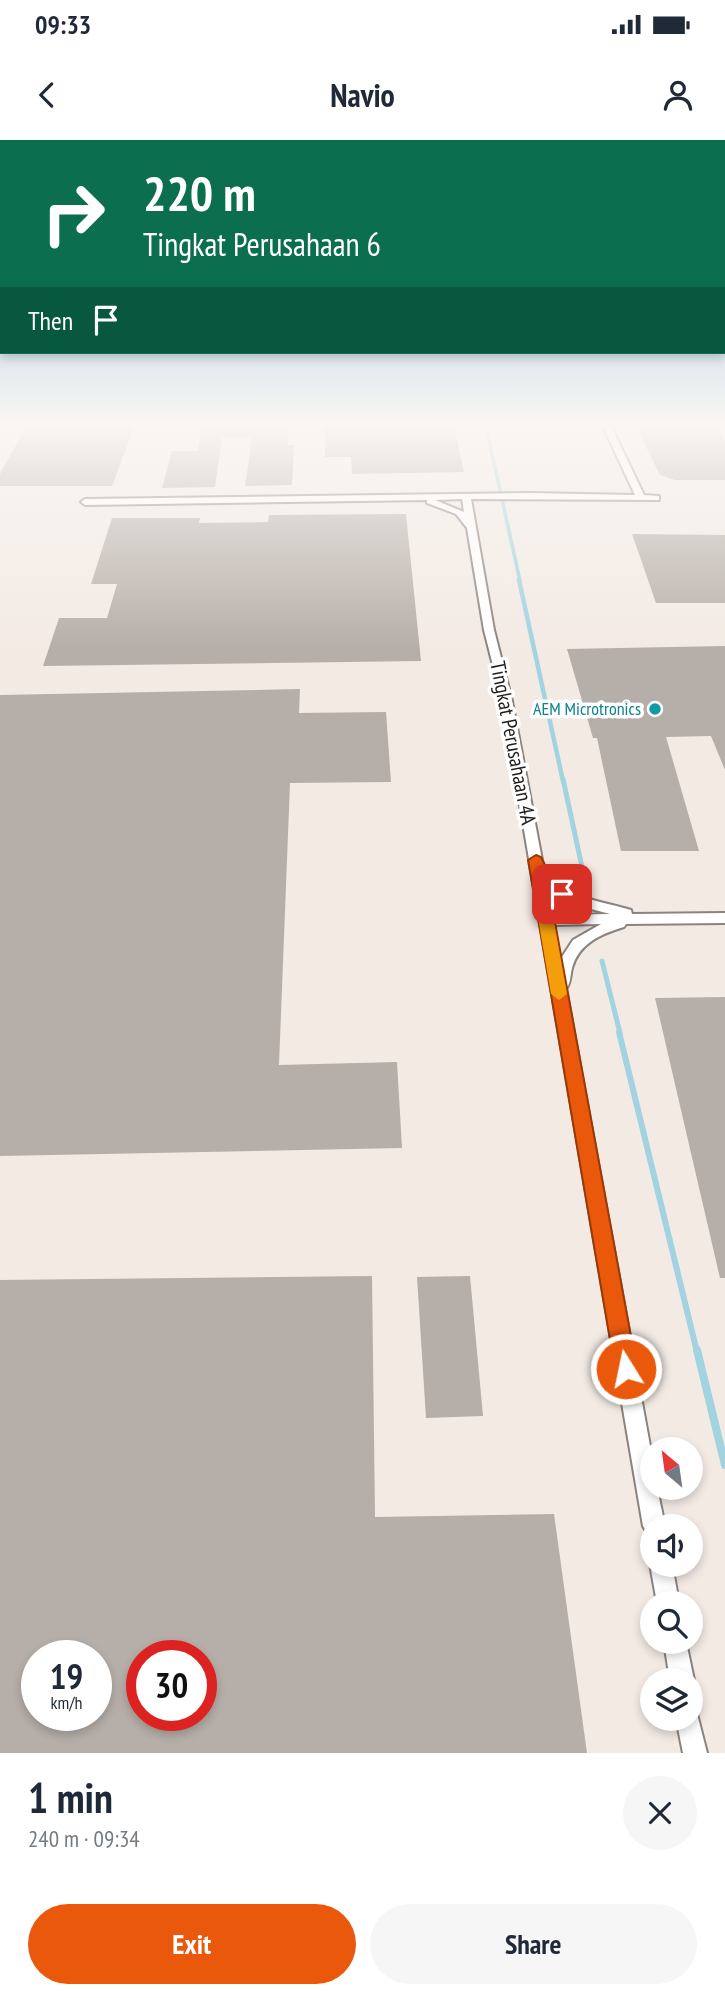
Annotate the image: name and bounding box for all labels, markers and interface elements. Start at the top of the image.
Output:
text: 09:33 [35,8,91,41]
text: Navio [330,74,395,116]
icon: back [28,76,66,114]
icon: person [659,76,697,114]
text: 220 m [143,161,256,225]
icon: right [28,168,119,259]
text: Tingkat Perusahaan 6 [143,223,381,265]
icon: arrive [87,301,125,339]
text: Then [28,304,73,337]
street label: Tingkat Perusahaan 4A [484,659,543,827]
place label: AEM Microtronics [533,697,641,720]
marker: AEM Microtronics [647,701,663,717]
pin [532,864,592,924]
icon: arrive [543,875,581,913]
position arrow [589,1332,663,1406]
north arrow [640,1437,704,1500]
map controls [640,1437,703,1731]
button: sound [640,1514,703,1577]
button: search [640,1591,703,1654]
speed limit sign: 30 [126,1640,217,1731]
text: 19 [50,1653,83,1699]
button: layers [640,1668,703,1731]
text: km/h [51,1691,82,1714]
text: 1 min [28,1770,113,1825]
button: close [623,1776,697,1850]
text: 240 m · 09:34 [28,1824,140,1853]
button: Exit [28,1904,356,1984]
button: Share [370,1904,697,1984]

